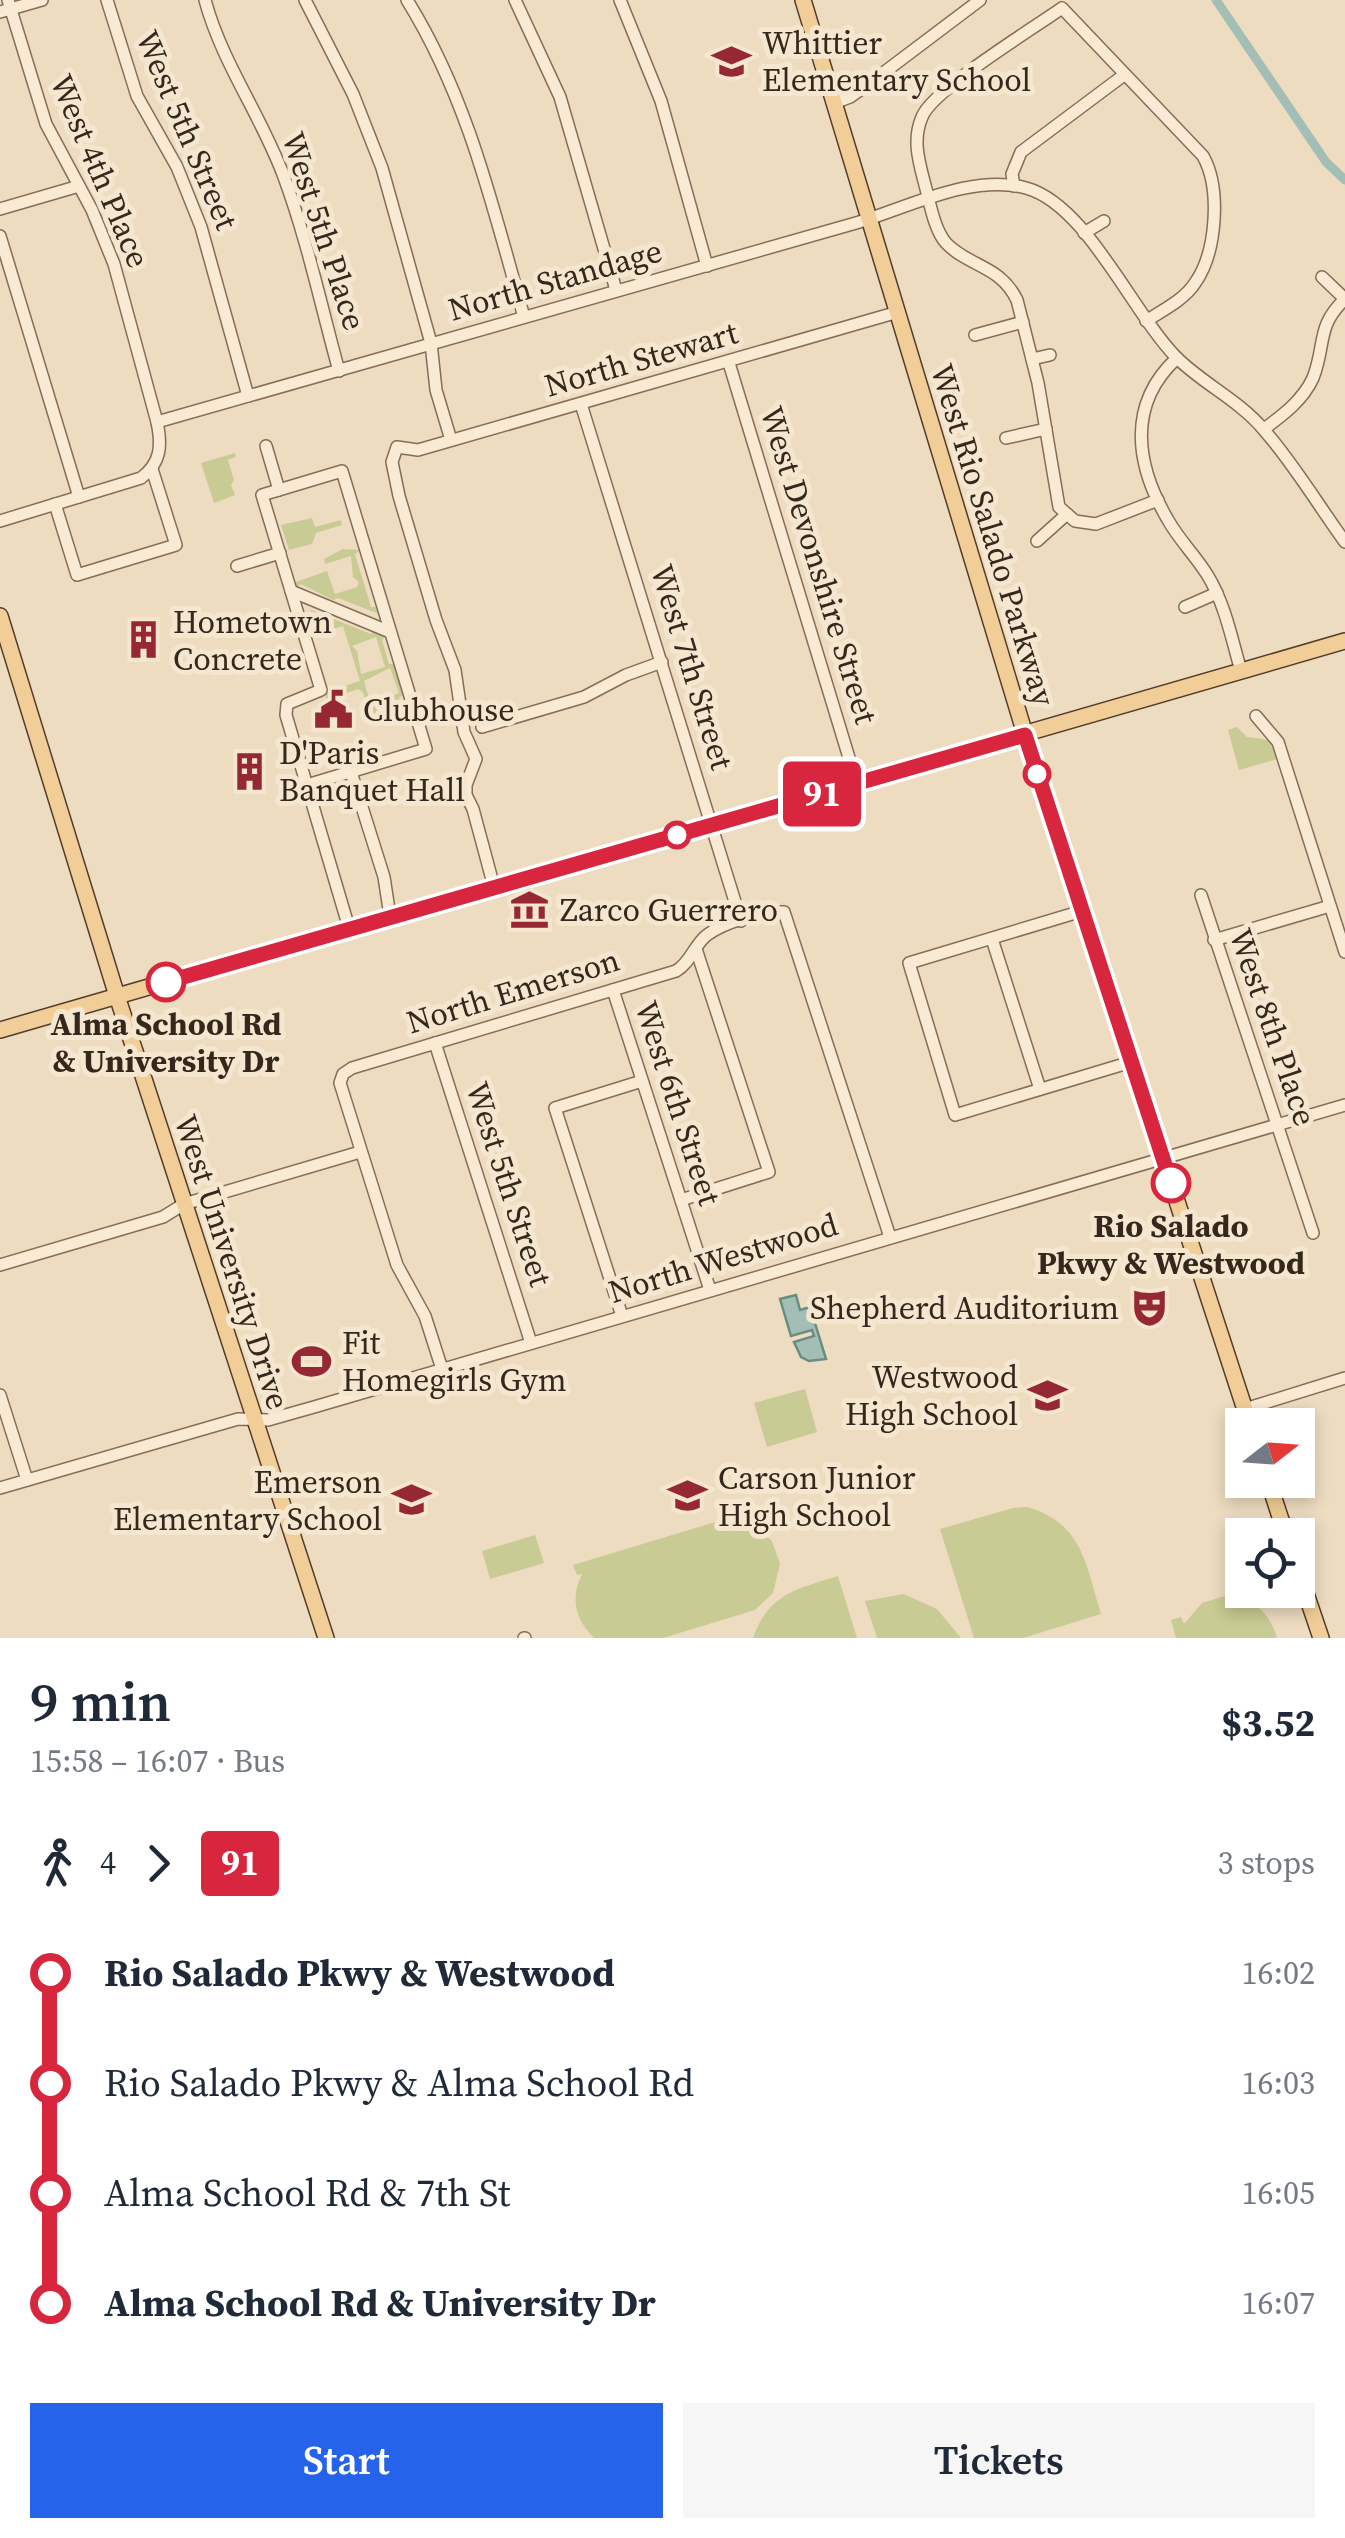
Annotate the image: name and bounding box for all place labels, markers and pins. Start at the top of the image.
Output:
place label: Whittier Elementary School [762,21,1031,102]
school or university icon: Whittier Elementary School [711,40,753,82]
place label: Hometown Concrete [173,600,332,681]
building icon: Hometown Concrete [122,619,164,661]
place label: Clubhouse [363,688,515,732]
public building icon: Clubhouse [312,689,354,731]
place label: D'Paris Banquet Hall [279,731,465,812]
building icon: D'Paris Banquet Hall [228,750,270,792]
unlabelled marker [1024,761,1050,787]
unlabelled marker [664,822,690,848]
place label: Zarco Guerrero [560,888,778,932]
museum icon: Zarco Guerrero [509,889,551,931]
marker: Alma School Rd & University Dr [147,963,185,1001]
place label: Alma School Rd & University Dr [50,1002,282,1083]
marker: Rio Salado Pkwy & Westwood [1152,1164,1190,1202]
place label: Rio Salado Pkwy & Westwood [1037,1204,1305,1285]
place label: Shepherd Auditorium [810,1286,1119,1330]
theatre icon: Shepherd Auditorium [1128,1287,1170,1329]
place label: Fit Homegirls Gym [342,1321,567,1402]
sports icon: Fit Homegirls Gym [291,1340,333,1382]
place label: Westwood High School [845,1355,1018,1436]
school or university icon: Westwood High School [1027,1374,1069,1416]
place label: Carson Junior High School [718,1456,916,1537]
place label: Emerson Elementary School [113,1460,382,1541]
school or university icon: Carson Junior High School [667,1475,709,1517]
school or university icon: Emerson Elementary School [391,1479,433,1521]

